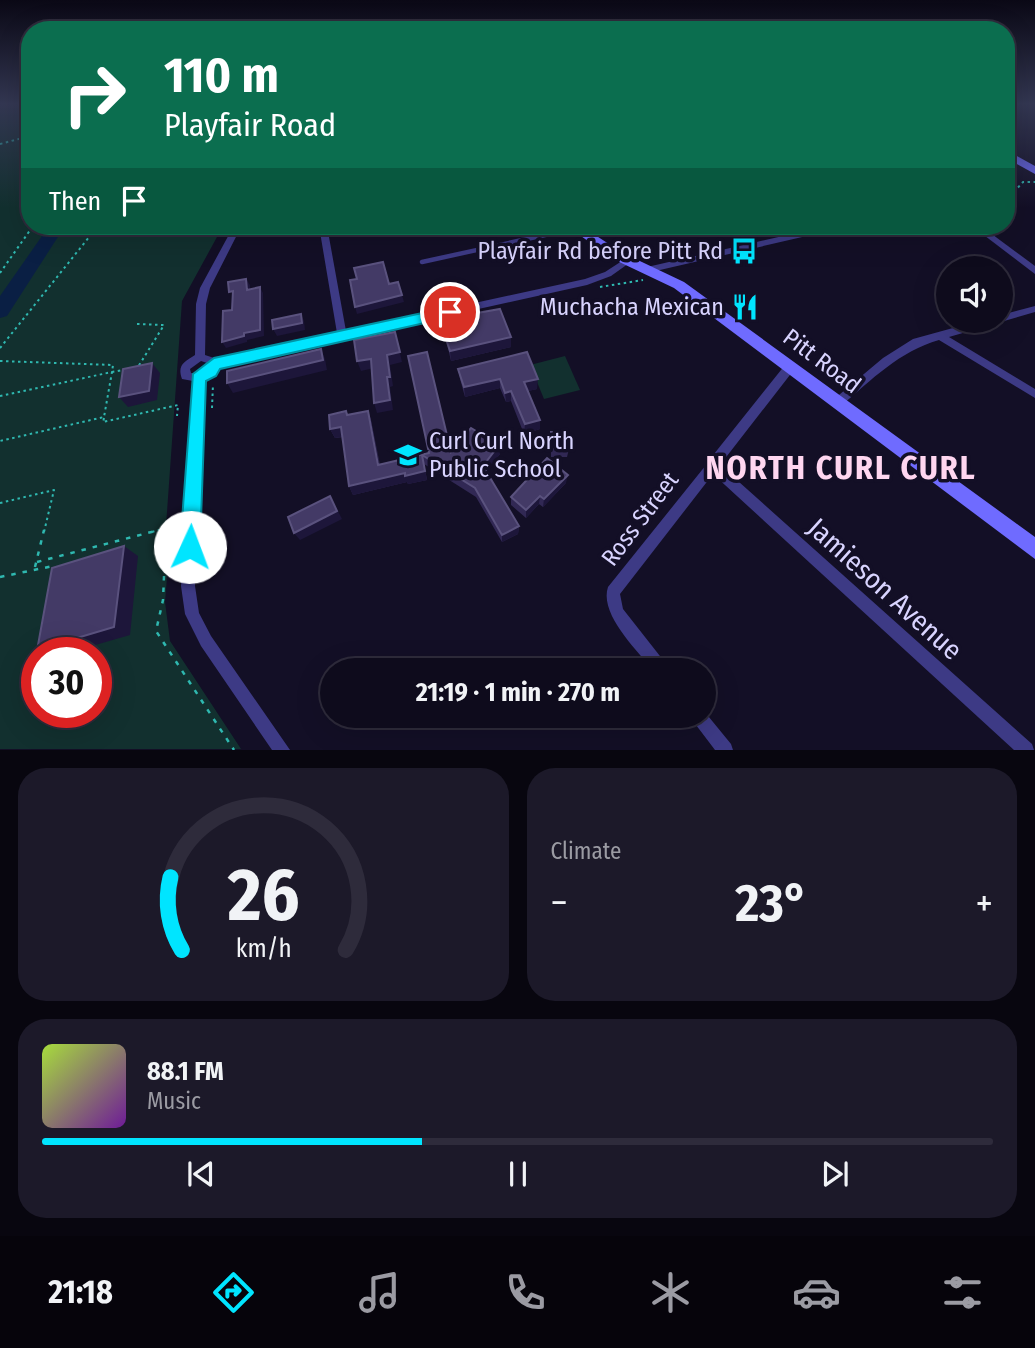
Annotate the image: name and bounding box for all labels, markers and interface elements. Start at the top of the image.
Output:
text: 110 m [164,46,279,105]
icon: right [49,49,140,140]
text: Playfair Road [164,106,336,144]
icon: arrive [115,182,153,220]
text: Then [49,186,101,217]
bus stop icon: Playfair Rd before Pitt Rd [729,236,759,266]
place label: Playfair Rd before Pitt Rd [477,237,723,265]
map controls [936,256,1013,333]
button: sound [936,256,1013,333]
pin [420,282,480,342]
restaurant icon: Muchacha Mexican [730,292,760,322]
icon: arrive [431,293,469,331]
place label: Muchacha Mexican [540,293,724,321]
street label: Pitt Road [778,323,866,399]
place label: Curl Curl North Public School [429,427,574,483]
school or university icon: Curl Curl North Public School [393,440,423,470]
district label: NORTH CURL CURL [705,449,977,487]
street label: Ross Street [596,466,684,571]
position arrow [153,510,227,584]
street label: Jamieson Avenue [801,511,969,667]
speed limit sign: 30 [21,637,112,728]
text: 21:19 · 1 min · 270 m [416,677,620,708]
text: Climate [551,837,621,865]
text: 26 [226,853,299,940]
text: 23° [735,872,808,935]
text: − [551,880,568,926]
text: + [976,880,993,926]
text: km/h [235,934,291,964]
text: 88.1 FM [147,1056,224,1087]
text: Music [147,1087,201,1115]
icon: previous [182,1155,220,1193]
icon: pause [499,1155,537,1193]
icon: next [816,1155,854,1193]
icon: directions [209,1268,258,1317]
icon: music [355,1268,404,1317]
icon: phone [501,1268,550,1317]
icon: climate [646,1268,695,1317]
icon: car [792,1268,841,1317]
icon: filters [938,1268,987,1317]
text: 21:18 [48,1273,113,1311]

